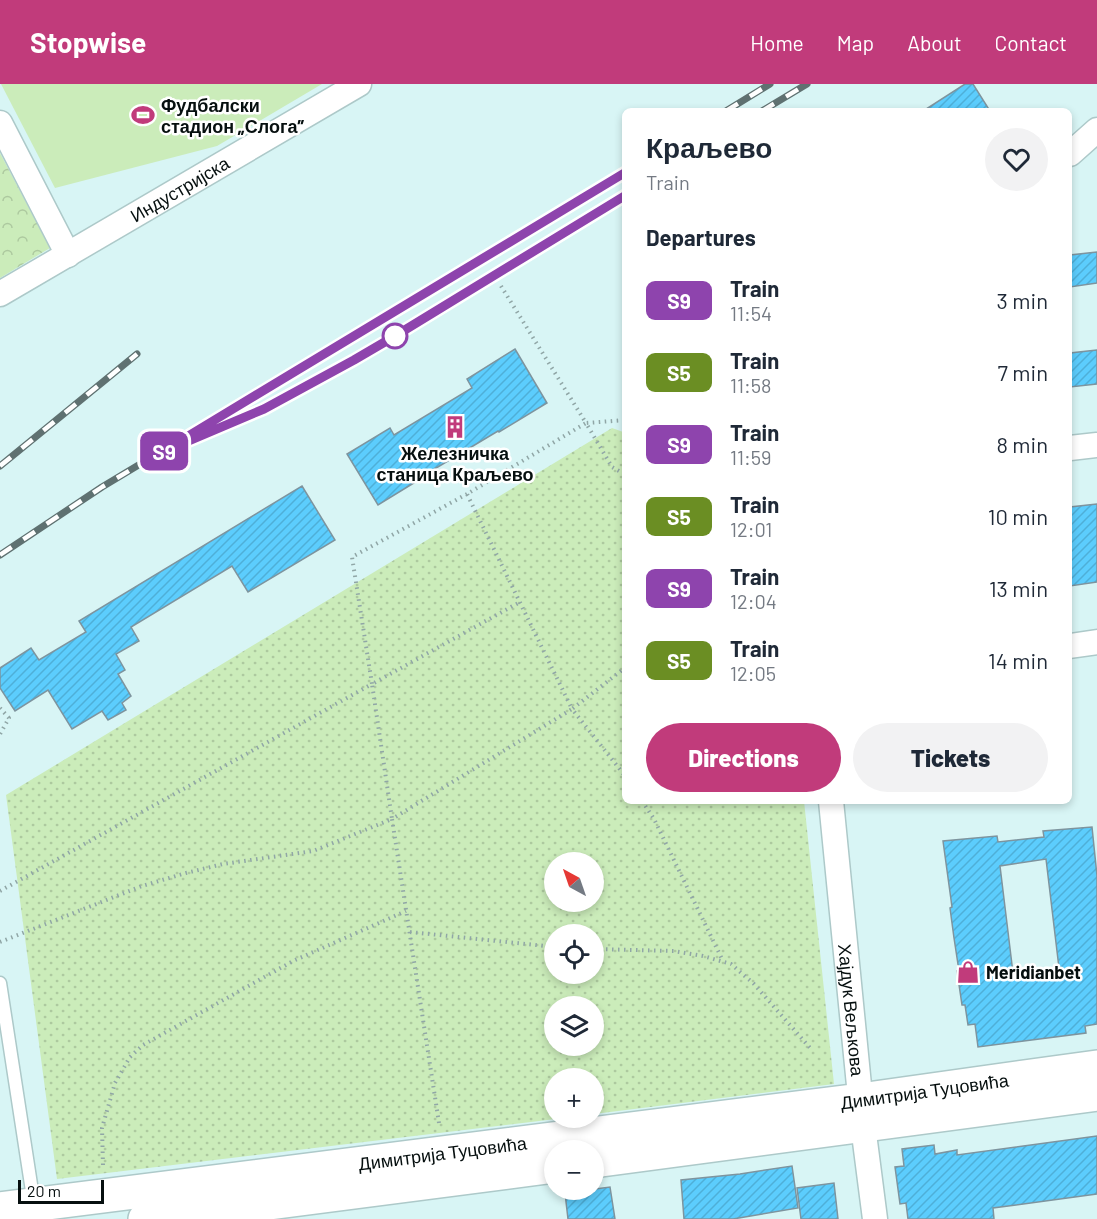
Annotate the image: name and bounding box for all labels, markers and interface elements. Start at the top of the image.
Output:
text: Stopwise [30,25,146,59]
text: Home [750,30,804,55]
text: Map [837,30,874,55]
text: About [907,30,962,55]
text: Contact [995,30,1067,55]
place label: Фудбалски стадион „Слога” [161,94,304,137]
sports icon: Фудбалски стадион „Слога” [130,102,156,128]
button: heart [985,128,1048,191]
text: Краљево [646,130,772,164]
street label: Индустријска [126,151,234,226]
text: Train [646,170,690,194]
text: Departures [646,224,756,250]
text: Train [730,275,779,301]
text: 3 min [997,287,1048,313]
text: S9 [667,288,691,313]
text: 11:54 [730,301,772,325]
unlabelled marker [382,323,408,349]
text: Train [730,347,779,373]
text: 7 min [998,359,1048,385]
text: S5 [667,360,691,385]
text: 11:58 [730,373,772,397]
building icon: Железничка станица Краљево [442,414,468,440]
text: Train [730,419,779,445]
text: 8 min [996,431,1048,457]
line badge: S9 [137,432,191,470]
text: S9 [667,432,691,457]
text: S9 [152,439,176,464]
place label: Железничка станица Краљево [377,442,533,485]
text: 11:59 [730,445,772,469]
text: Train [730,491,779,517]
text: 10 min [988,503,1048,529]
text: S5 [667,504,691,529]
text: 12:01 [730,517,772,541]
text: Train [730,563,779,589]
text: 13 min [989,575,1048,601]
text: S9 [667,576,691,601]
text: 12:04 [730,589,777,613]
text: Train [730,635,779,661]
text: 14 min [988,647,1048,673]
text: S5 [667,648,691,673]
text: 12:05 [730,661,776,685]
button: Directions [646,723,841,792]
button: Tickets [853,723,1048,792]
north arrow [544,852,604,912]
map controls [544,852,604,1200]
button: locate [544,924,604,984]
street label: Хајдук Вељкова [834,943,869,1078]
shop icon: Meridianbet [955,959,981,985]
place label: Meridianbet [986,961,1081,983]
button: layers [544,996,604,1056]
button: + [544,1068,604,1128]
street label: Димитрија Туцовића [839,1068,1011,1113]
street label: Димитрија Туцовића [357,1131,529,1174]
button: − [544,1140,604,1200]
scale bar [18,1177,104,1204]
text: 20 m [27,1181,61,1200]

